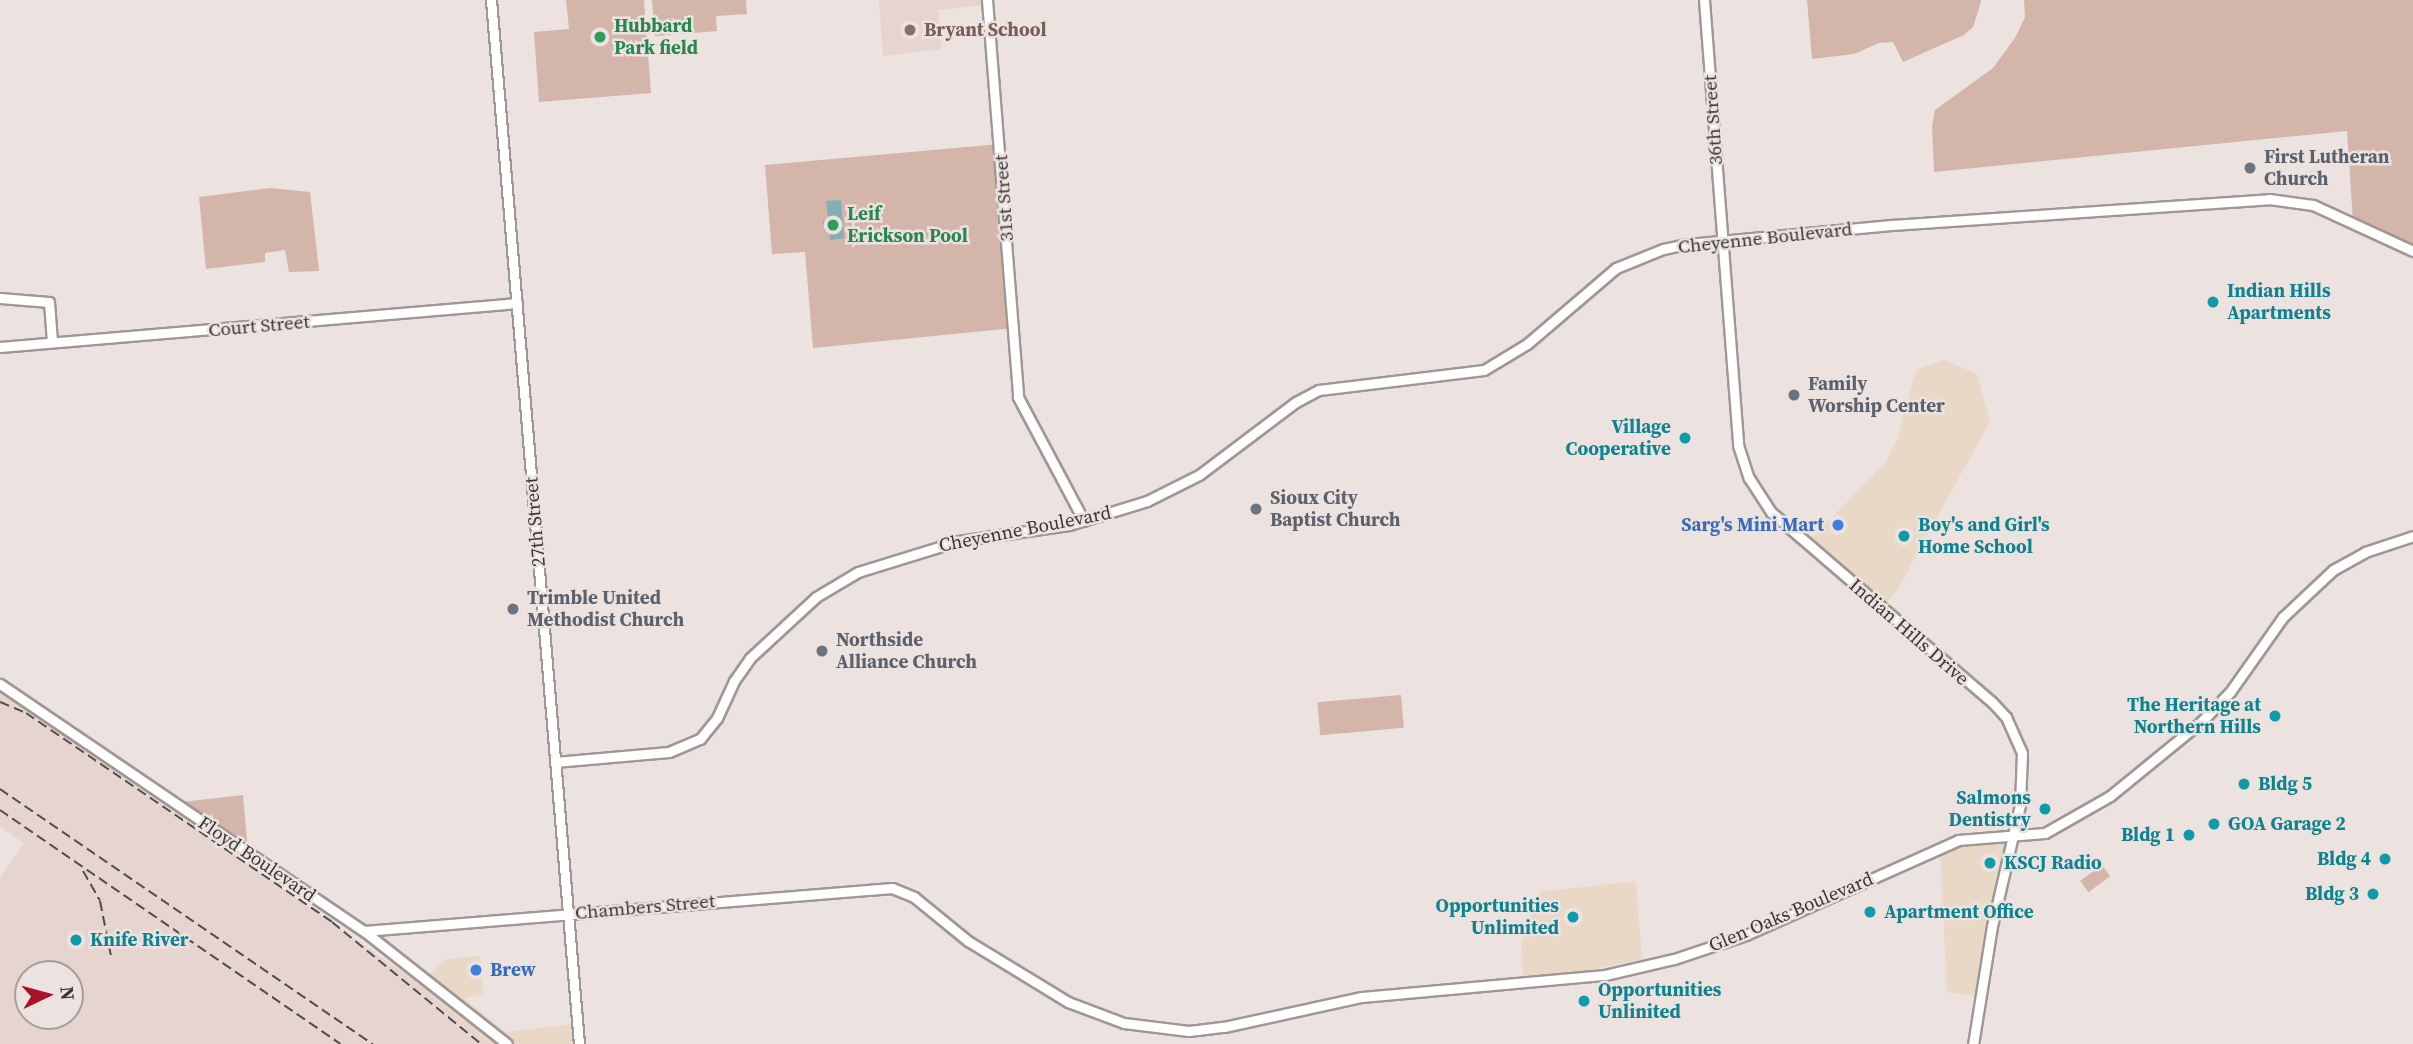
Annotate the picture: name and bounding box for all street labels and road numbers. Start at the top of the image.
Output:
street label: 36th Street [1698,74,1728,166]
street label: 31st Street [990,154,1018,242]
street label: Cheyenne Boulevard [1677,218,1853,258]
street label: Court Street [207,310,311,342]
street label: 27th Street [520,476,550,568]
street label: Cheyenne Boulevard [937,501,1113,557]
street label: Indian Hills Drive [1845,574,1973,690]
street label: Floyd Boulevard [194,811,320,907]
street label: Glen Oaks Boulevard [1705,867,1877,957]
street label: Chambers Street [574,890,716,924]

